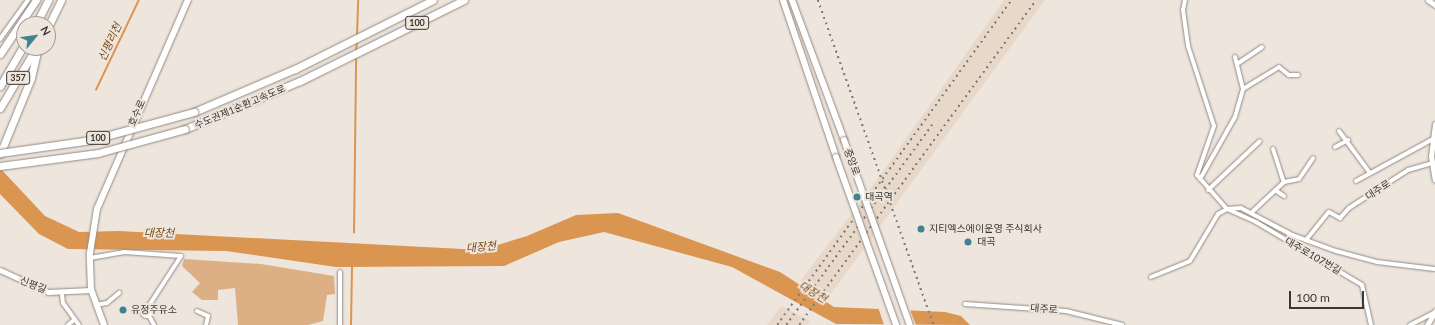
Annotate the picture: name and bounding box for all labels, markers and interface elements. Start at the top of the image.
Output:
north arrow [16,16,56,56]
road number: 100 [405,16,429,30]
water label: 신평리천 [95,21,125,63]
text: N [38,24,54,37]
road number: 357 [6,71,30,85]
street label: 수도권제1순환고속도로 [193,82,287,132]
street label: 호수로 [126,98,148,128]
road number: 100 [86,131,110,145]
street label: 중앙로 [841,147,863,177]
street label: 대주로 [1363,177,1393,203]
place label: 대곡역 [865,191,893,203]
marker: 대곡역 [852,192,862,202]
place label: 지티엑스에이운영 주식회사 [929,223,1042,235]
marker: 지티엑스에이운영 주식회사 [916,224,926,234]
water label: 대장천 [144,226,174,240]
street label: 대주로107번길 [1283,235,1343,277]
marker: 대곡 [962,236,974,248]
place label: 대곡 [977,236,995,248]
water label: 대장천 [465,239,497,255]
street label: 신평길 [18,274,48,296]
water label: 대장천 [797,279,829,305]
scale bar [1291,283,1366,309]
text: 100 m [1296,290,1330,305]
street label: 대주로 [1030,302,1058,316]
place label: 유정주유소 [131,304,177,316]
marker: 유정주유소 [118,305,128,315]

